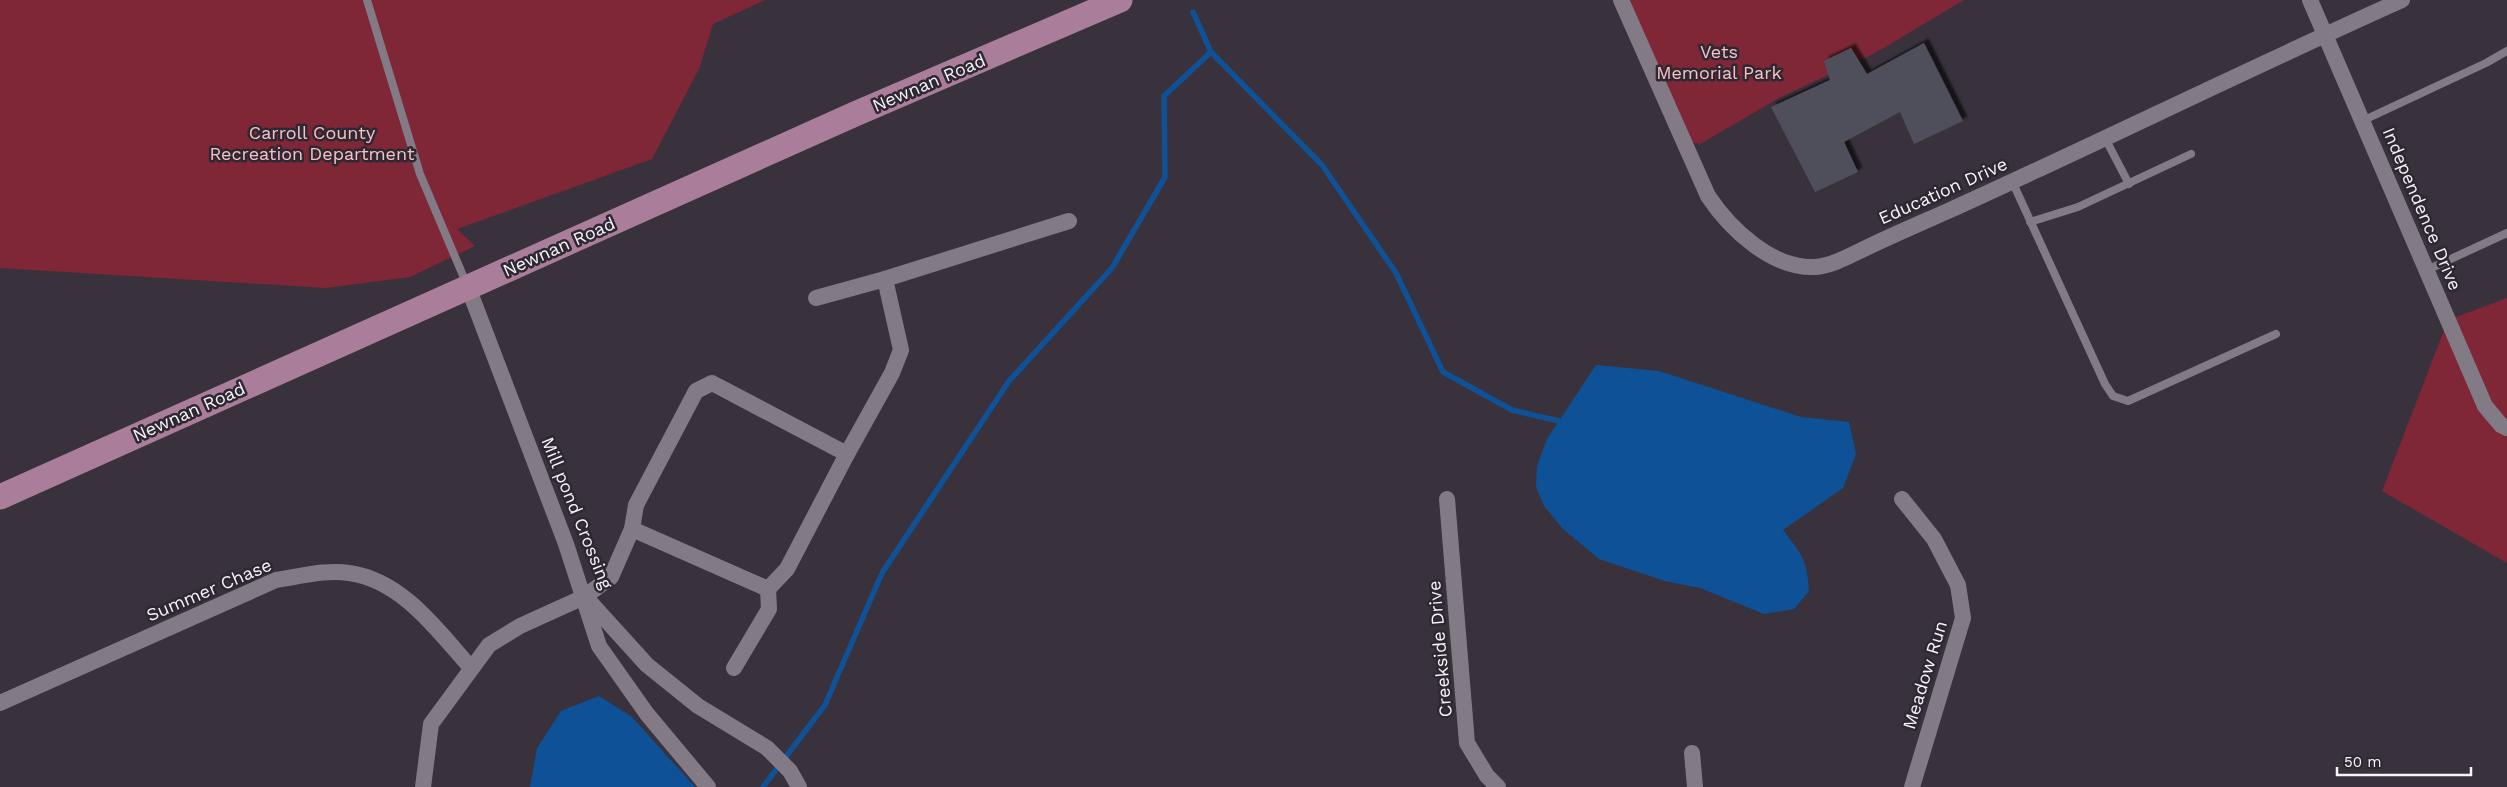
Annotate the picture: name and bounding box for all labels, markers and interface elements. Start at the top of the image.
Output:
park label: Vets Memorial Park [1656,41,1782,83]
street label: Newnan Road [869,49,989,116]
park label: Carroll County Recreation Department [209,122,415,164]
street label: Independence Drive [2379,124,2466,293]
street label: Education Drive [1875,153,2010,228]
street label: Newnan Road [499,212,618,281]
street label: Newnan Road [129,377,248,446]
street label: Mill pond Crossing [537,434,618,592]
street label: Summer Chase [143,554,275,625]
street label: Creekside Drive [1423,580,1456,718]
street label: Meadow Run [1898,618,1951,732]
scale bar [2337,744,2471,776]
text: 50 m [2344,753,2381,771]

